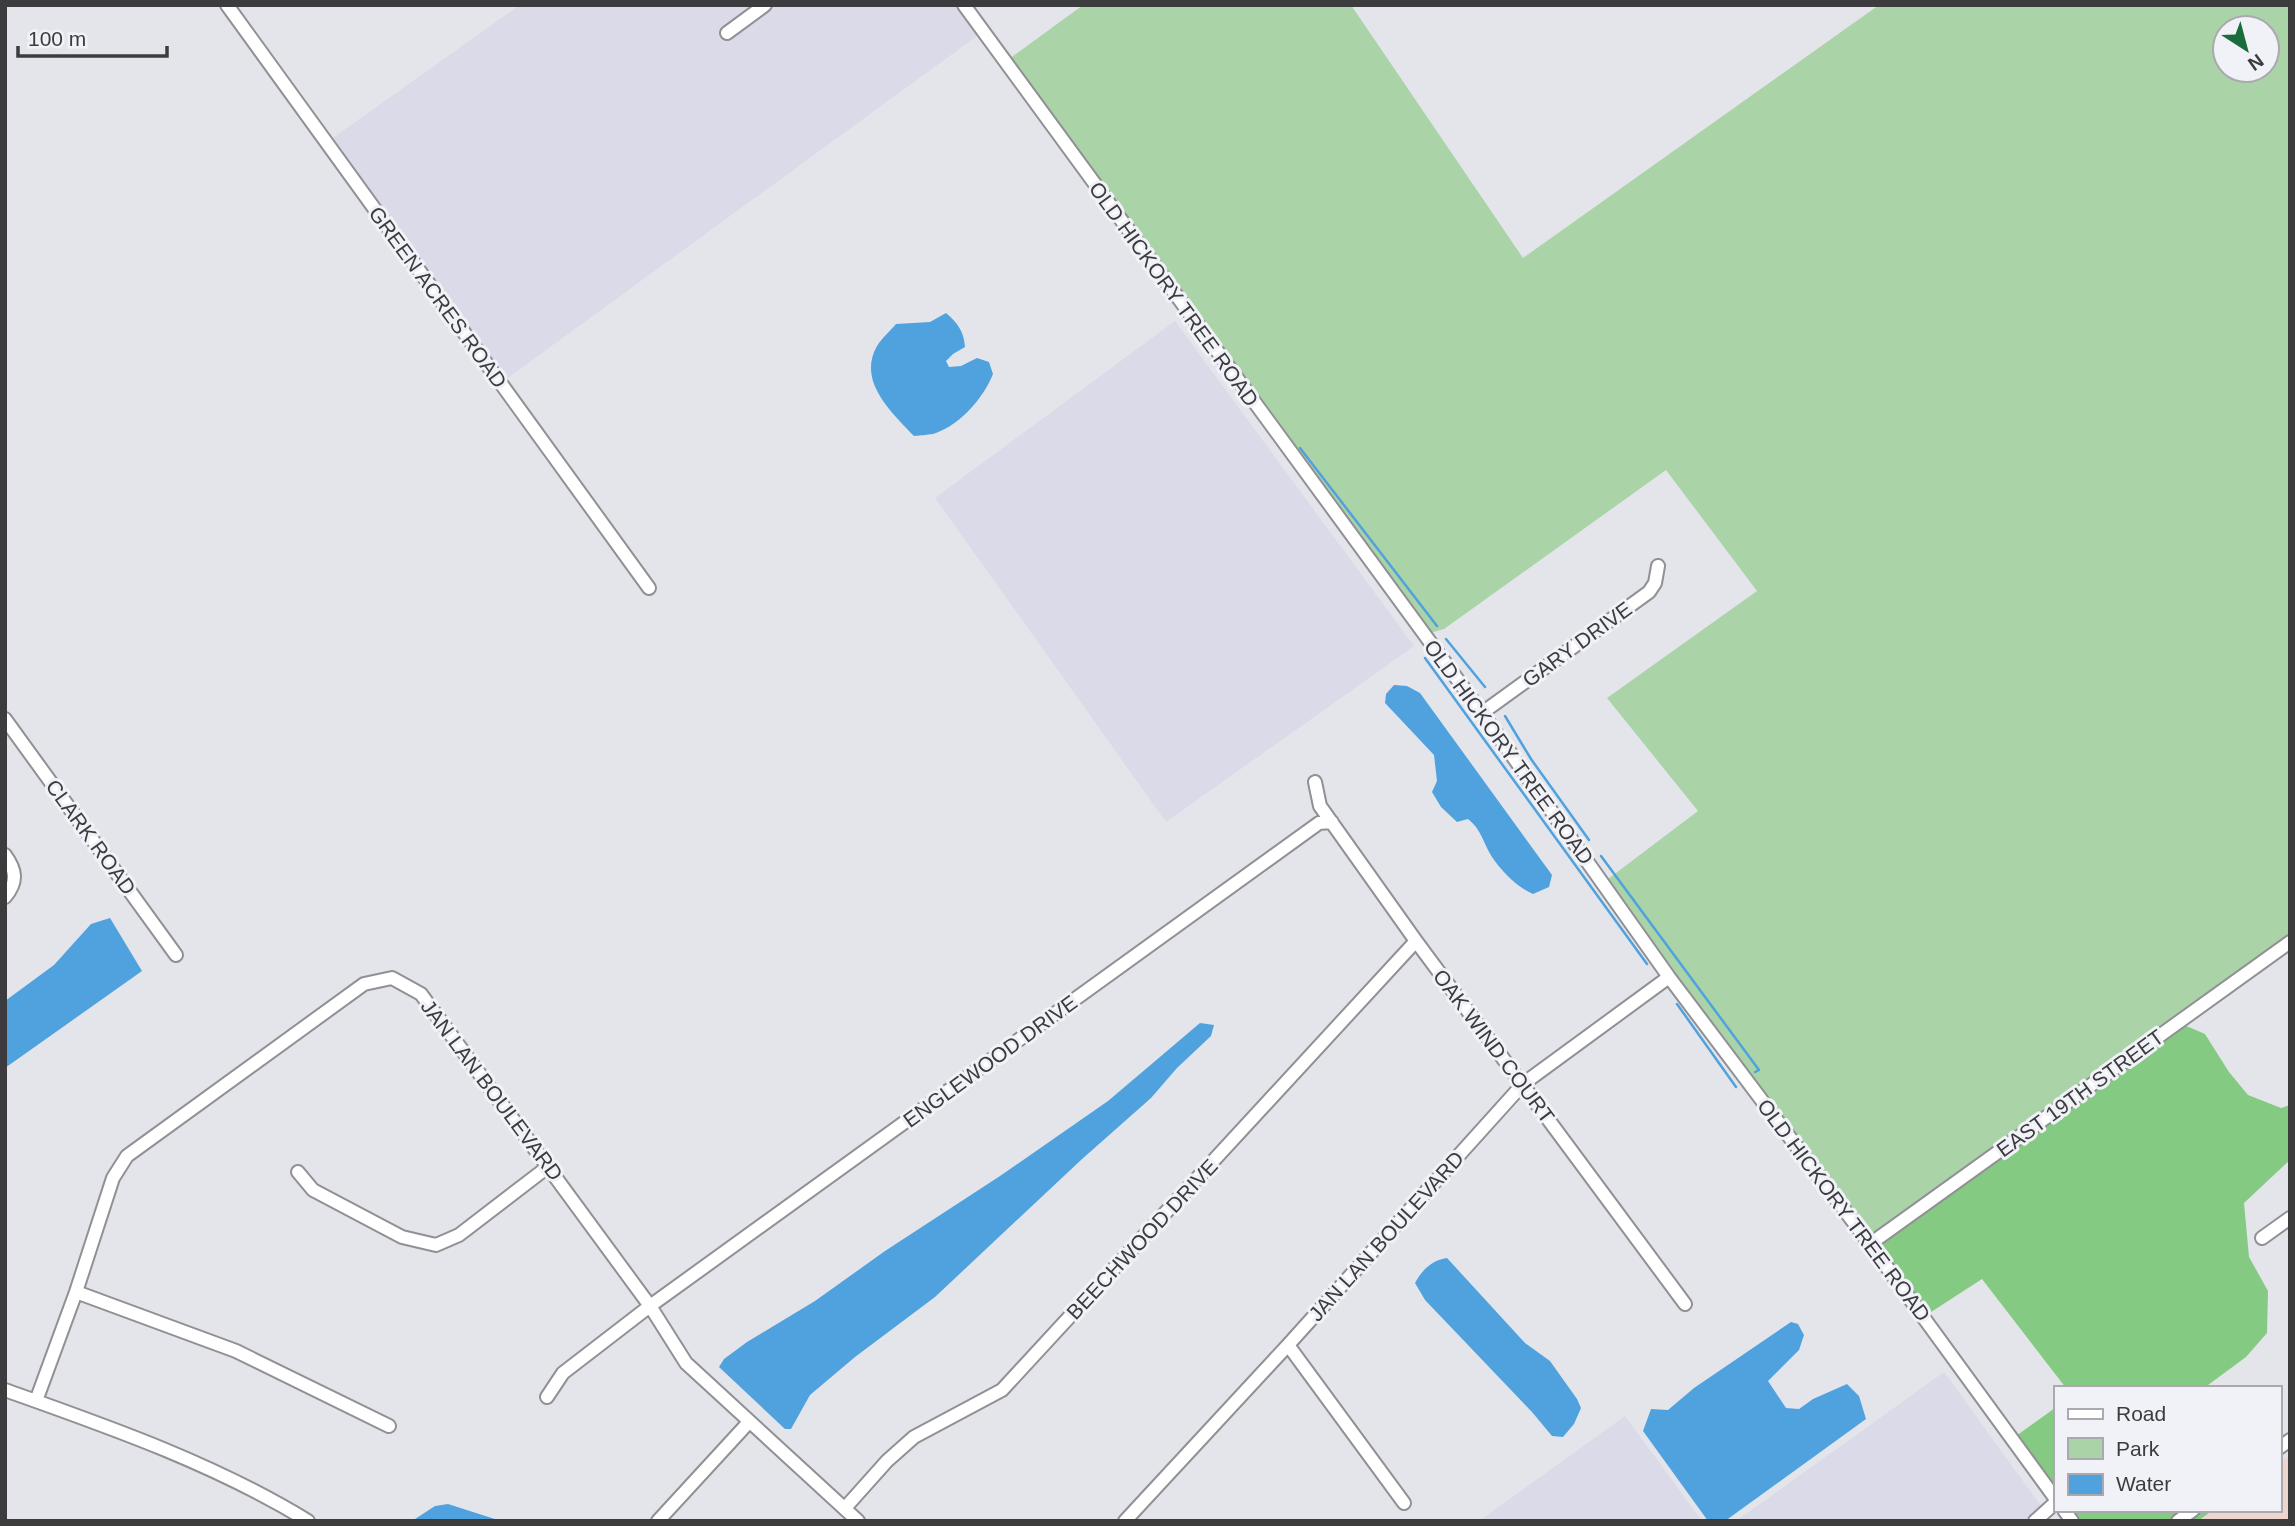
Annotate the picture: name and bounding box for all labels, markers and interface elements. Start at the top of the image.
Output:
scale bar [18,14,166,58]
north arrow [2211,14,2281,84]
text: 100 m [28,27,86,50]
text: N [2244,50,2267,75]
street label: OLD HICKORY TREE ROAD [1085,177,1263,411]
street label: GREEN ACRES ROAD [365,202,511,392]
street label: GARY DRIVE [1518,597,1636,691]
street label: OLD HICKORY TREE ROAD [1420,635,1598,869]
street label: CLARK ROAD [42,775,140,899]
street label: OAK WIND COURT [1429,965,1559,1127]
street label: ENGLEWOOD DRIVE [899,990,1081,1132]
street label: JAN LAN BOULEVARD [417,995,567,1185]
street label: EAST 19TH STREET [1992,1025,2168,1161]
street label: OLD HICKORY TREE ROAD [1753,1095,1935,1325]
street label: JAN LAN BOULEVARD [1304,1146,1468,1326]
street label: BEECHWOOD DRIVE [1062,1154,1222,1324]
legend [2054,1386,2281,1512]
text: Road [2116,1402,2166,1425]
text: Park [2116,1437,2160,1460]
text: Water [2116,1472,2171,1495]

